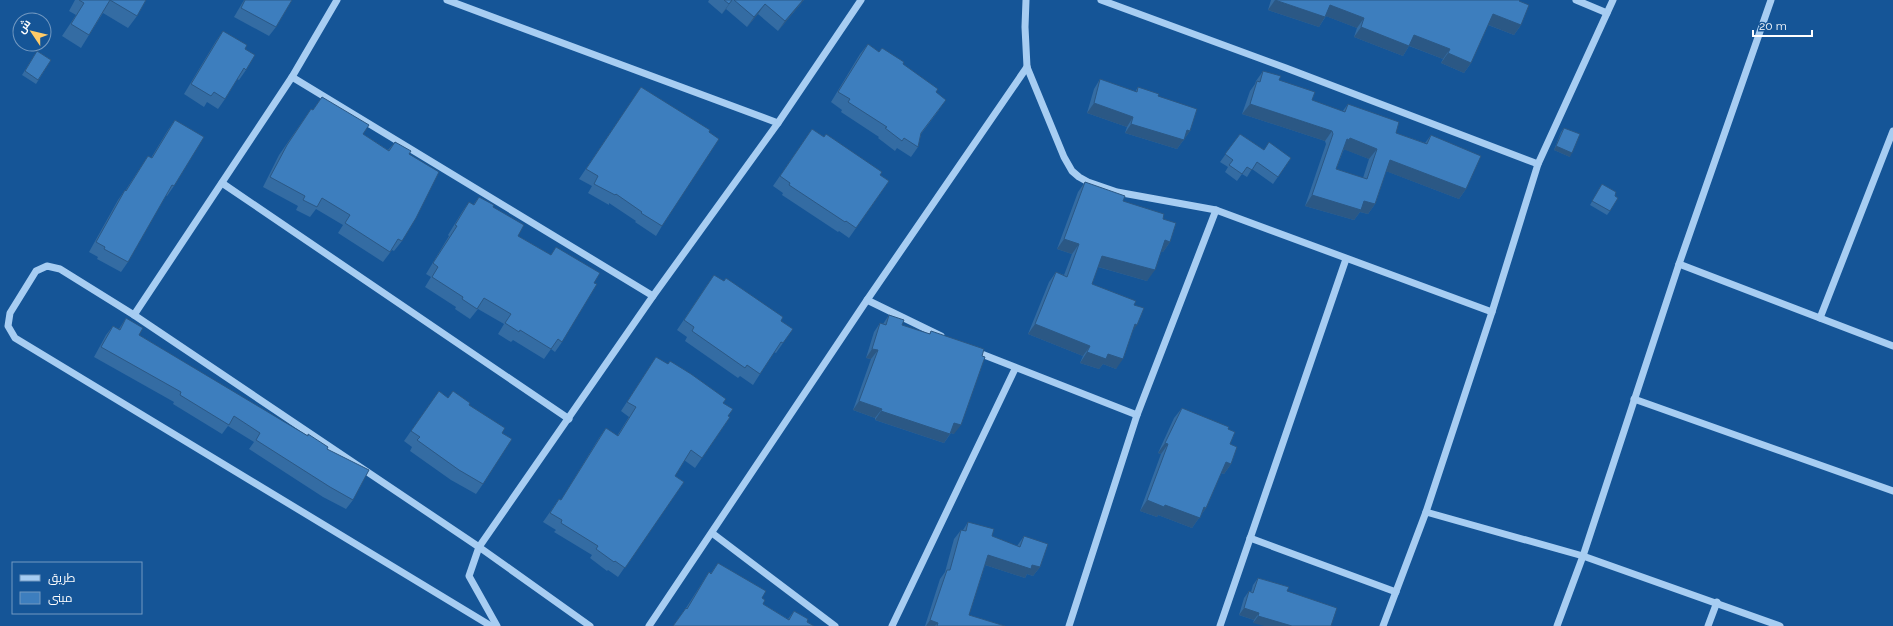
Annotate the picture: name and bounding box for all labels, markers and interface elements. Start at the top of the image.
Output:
north arrow [12,12,52,52]
scale bar [1753,12,1812,38]
text: ش [15,17,34,36]
text: 20 m [1759,19,1787,33]
legend [12,562,142,614]
text: طريق [48,571,76,585]
text: مبنى [48,591,73,605]

